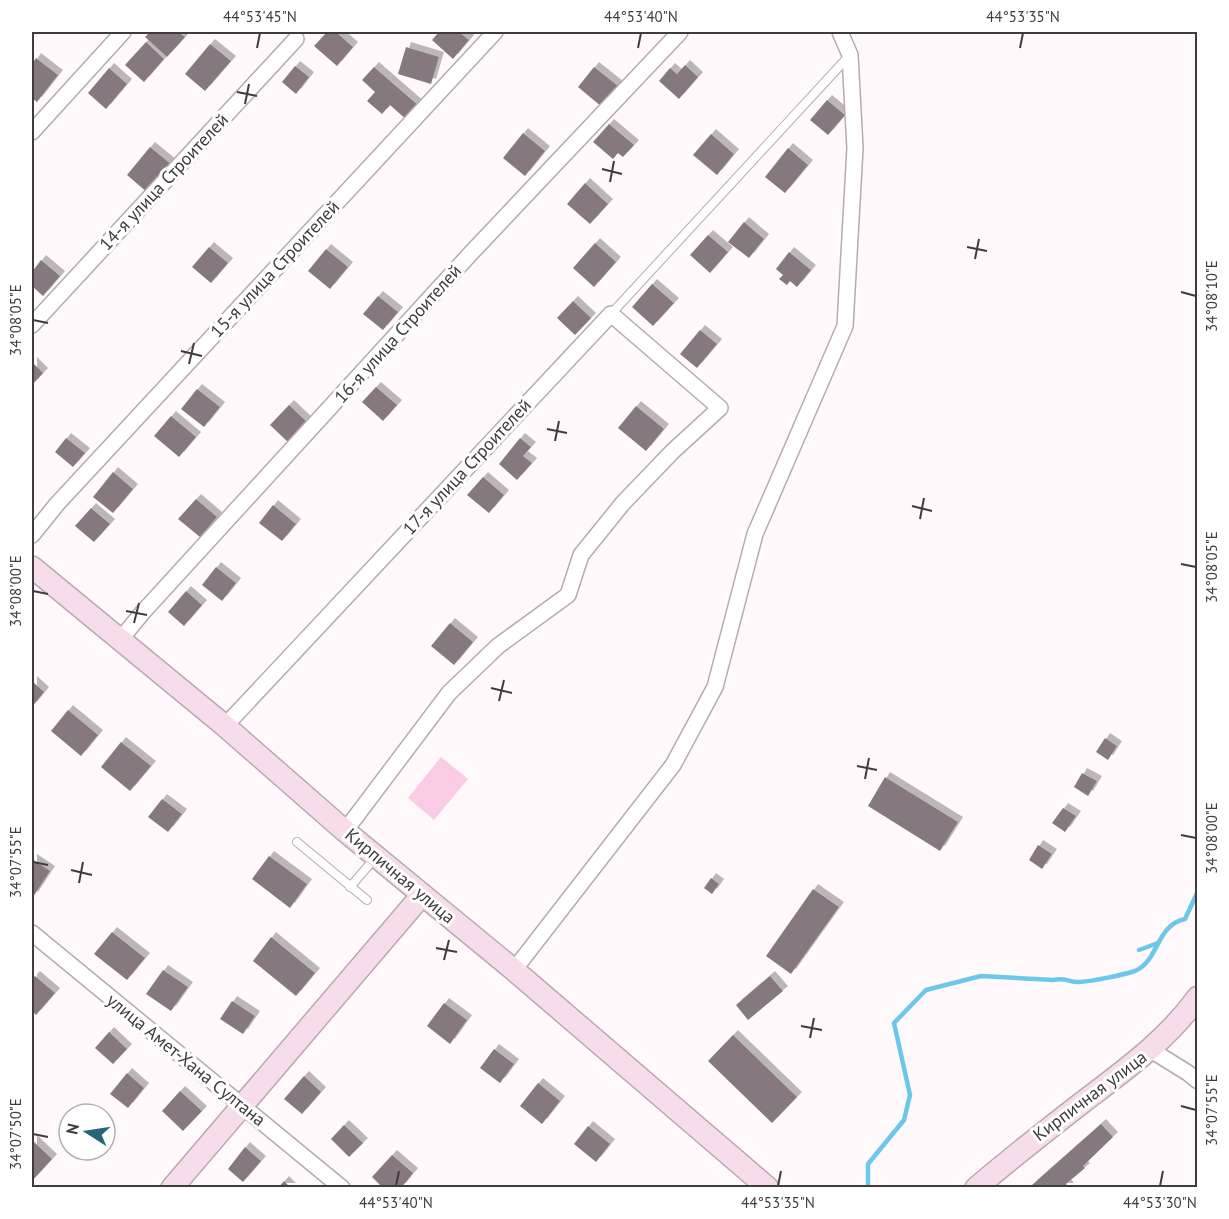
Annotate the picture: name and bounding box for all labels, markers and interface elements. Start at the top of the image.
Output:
text: 44°53'45"N [223,7,297,26]
text: 44°53'40"N [604,7,678,26]
text: 44°53'35"N [986,7,1060,26]
street label: 14-я улица Строителей [94,108,233,255]
street label: 15-я улица Строителей [205,195,344,342]
street label: 16-я улица Строителей [329,259,466,408]
text: 34°08'10"E [1202,260,1221,332]
text: 34°08'05"E [6,284,25,356]
street label: 17-я улица Строителей [397,394,536,540]
text: 34°08'05"E [1202,531,1221,603]
text: 34°08'00"E [6,555,25,627]
text: 34°08'00"E [1202,802,1221,874]
street label: Кирпичная улица [341,823,460,928]
text: 34°07'55"E [6,826,25,898]
street label: улица Амет-Хана Султана [102,988,271,1131]
street label: Кирпичная улица [1028,1045,1151,1146]
text: 34°07'55"E [1202,1074,1221,1146]
text: 34°07'50"E [6,1098,25,1170]
north arrow [57,1102,117,1162]
text: N [61,1122,83,1136]
text: 44°53'40"N [359,1193,433,1212]
text: 44°53'35"N [741,1193,815,1212]
text: 44°53'30"N [1123,1193,1197,1212]

